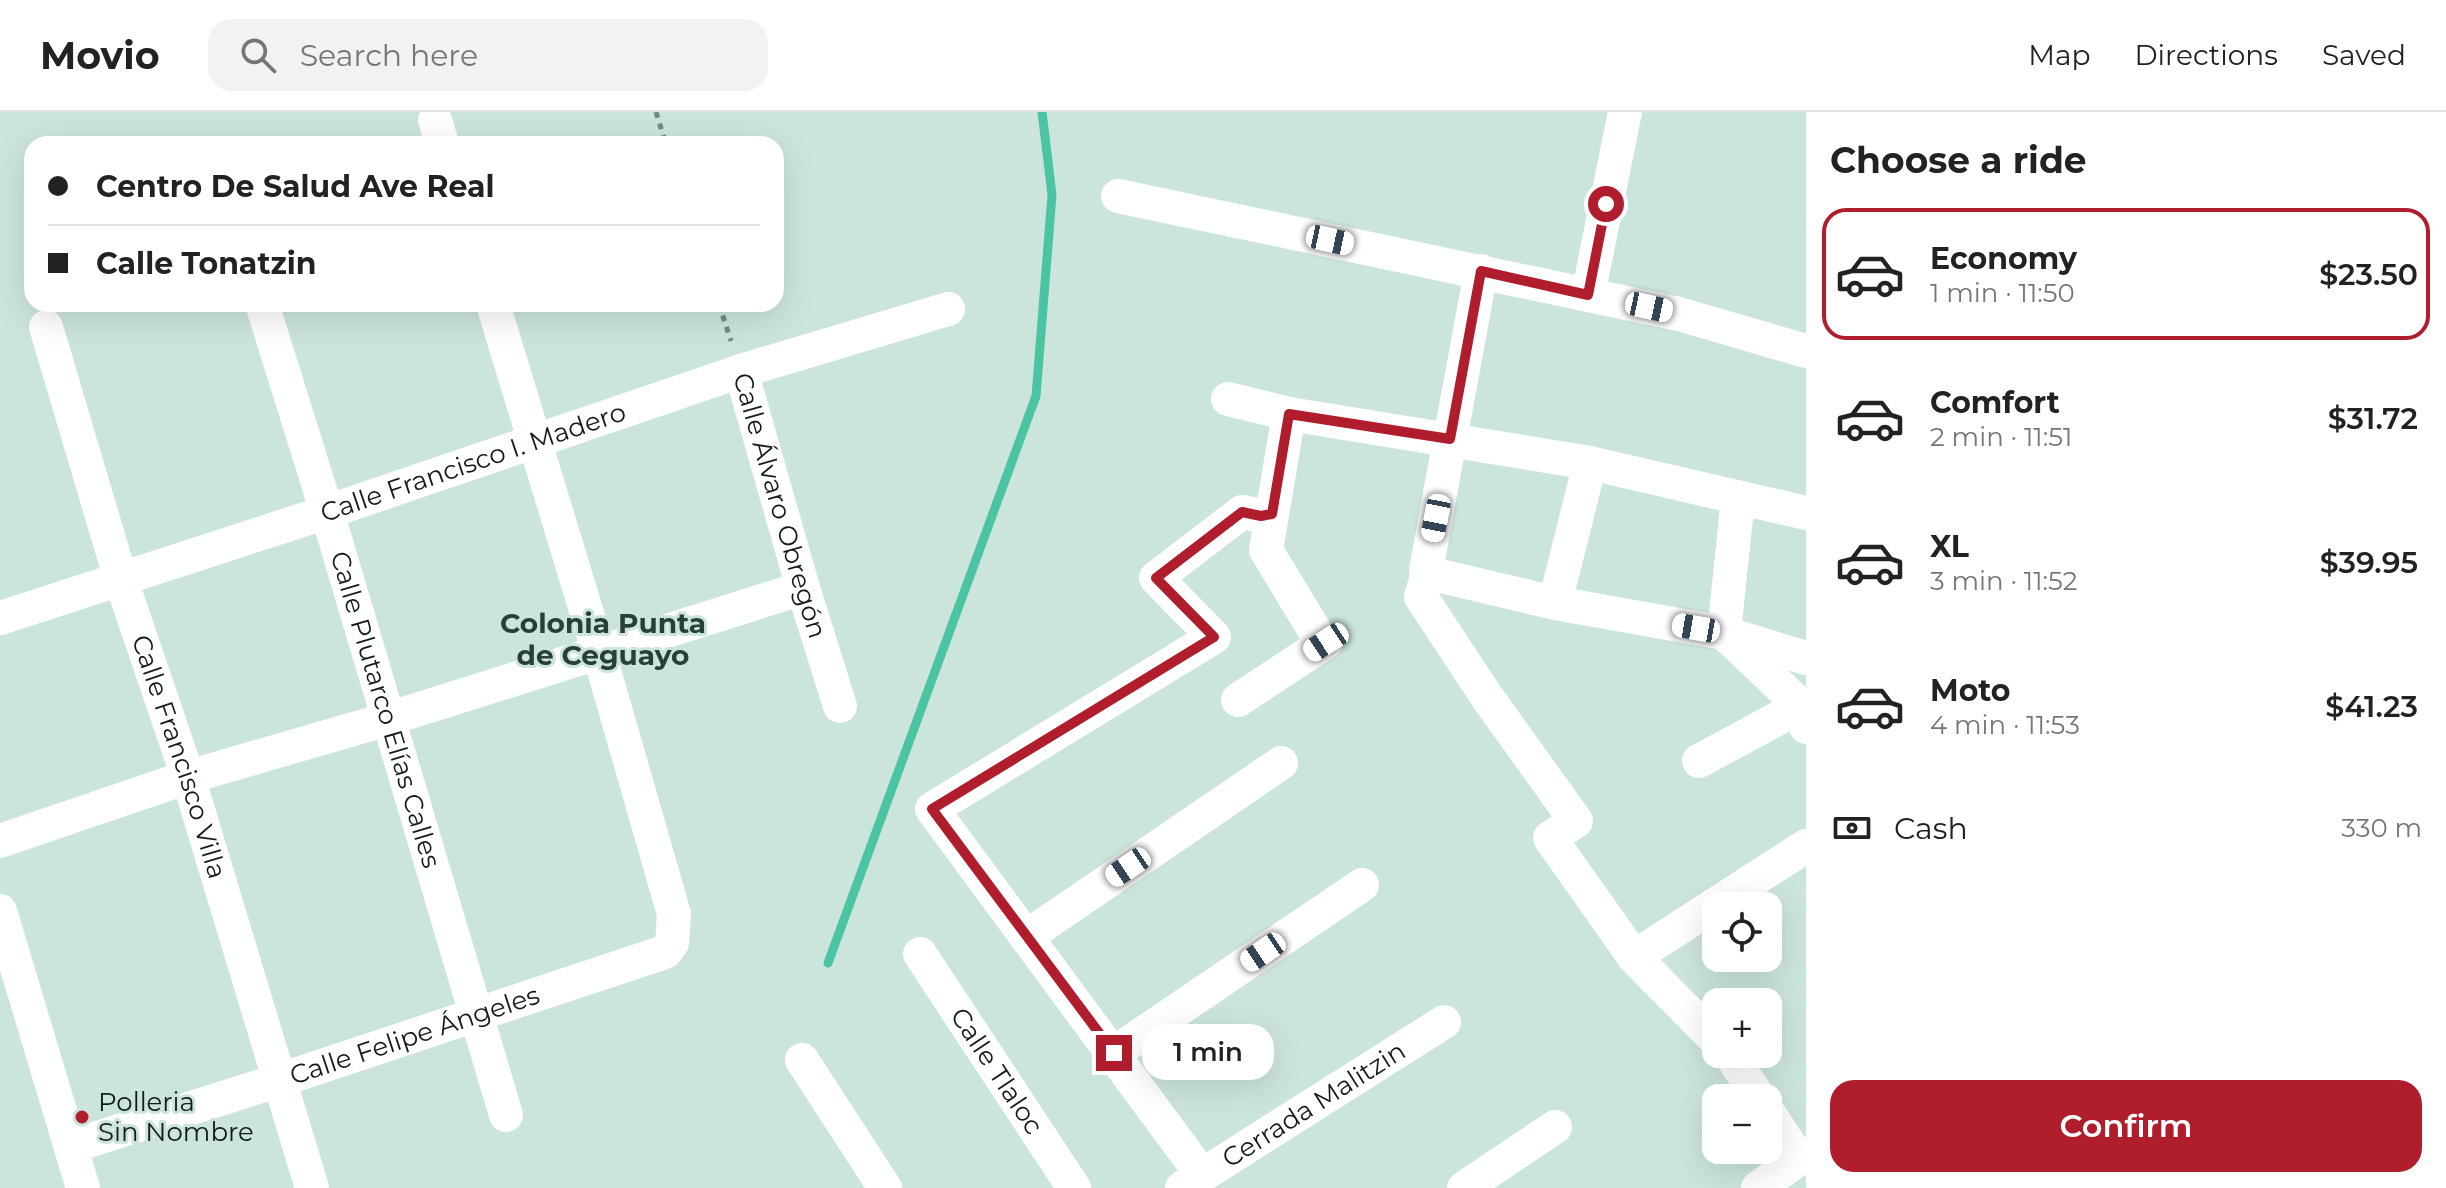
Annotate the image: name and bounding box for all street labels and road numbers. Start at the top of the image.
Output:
street label: Calle Álvaro Obregón [726,369,834,642]
street label: Calle Francisco I. Madero [316,395,630,529]
street label: Calle Plutarco Elías Calles [324,548,448,872]
street label: Calle Francisco Villa [125,631,234,882]
street label: Calle Felipe Ángeles [286,979,544,1092]
street label: Calle Tlaloc [944,1001,1050,1140]
street label: Cerrada Malitzin [1216,1035,1411,1174]

